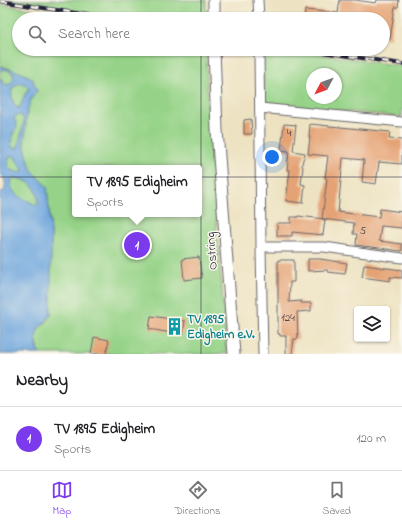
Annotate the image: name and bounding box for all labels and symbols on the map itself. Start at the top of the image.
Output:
north arrow [306,68,342,104]
house number: 4 [287,125,292,141]
your location [262,147,282,167]
house number: 5 [360,223,366,239]
pin: 1 [124,230,150,260]
street label: Ostring [201,231,224,271]
place label: TV 1895 Edigheim e.V. [187,310,255,346]
house number: 124 [281,310,295,326]
building icon: TV 1895 Edigheim e.V. [164,316,184,336]

